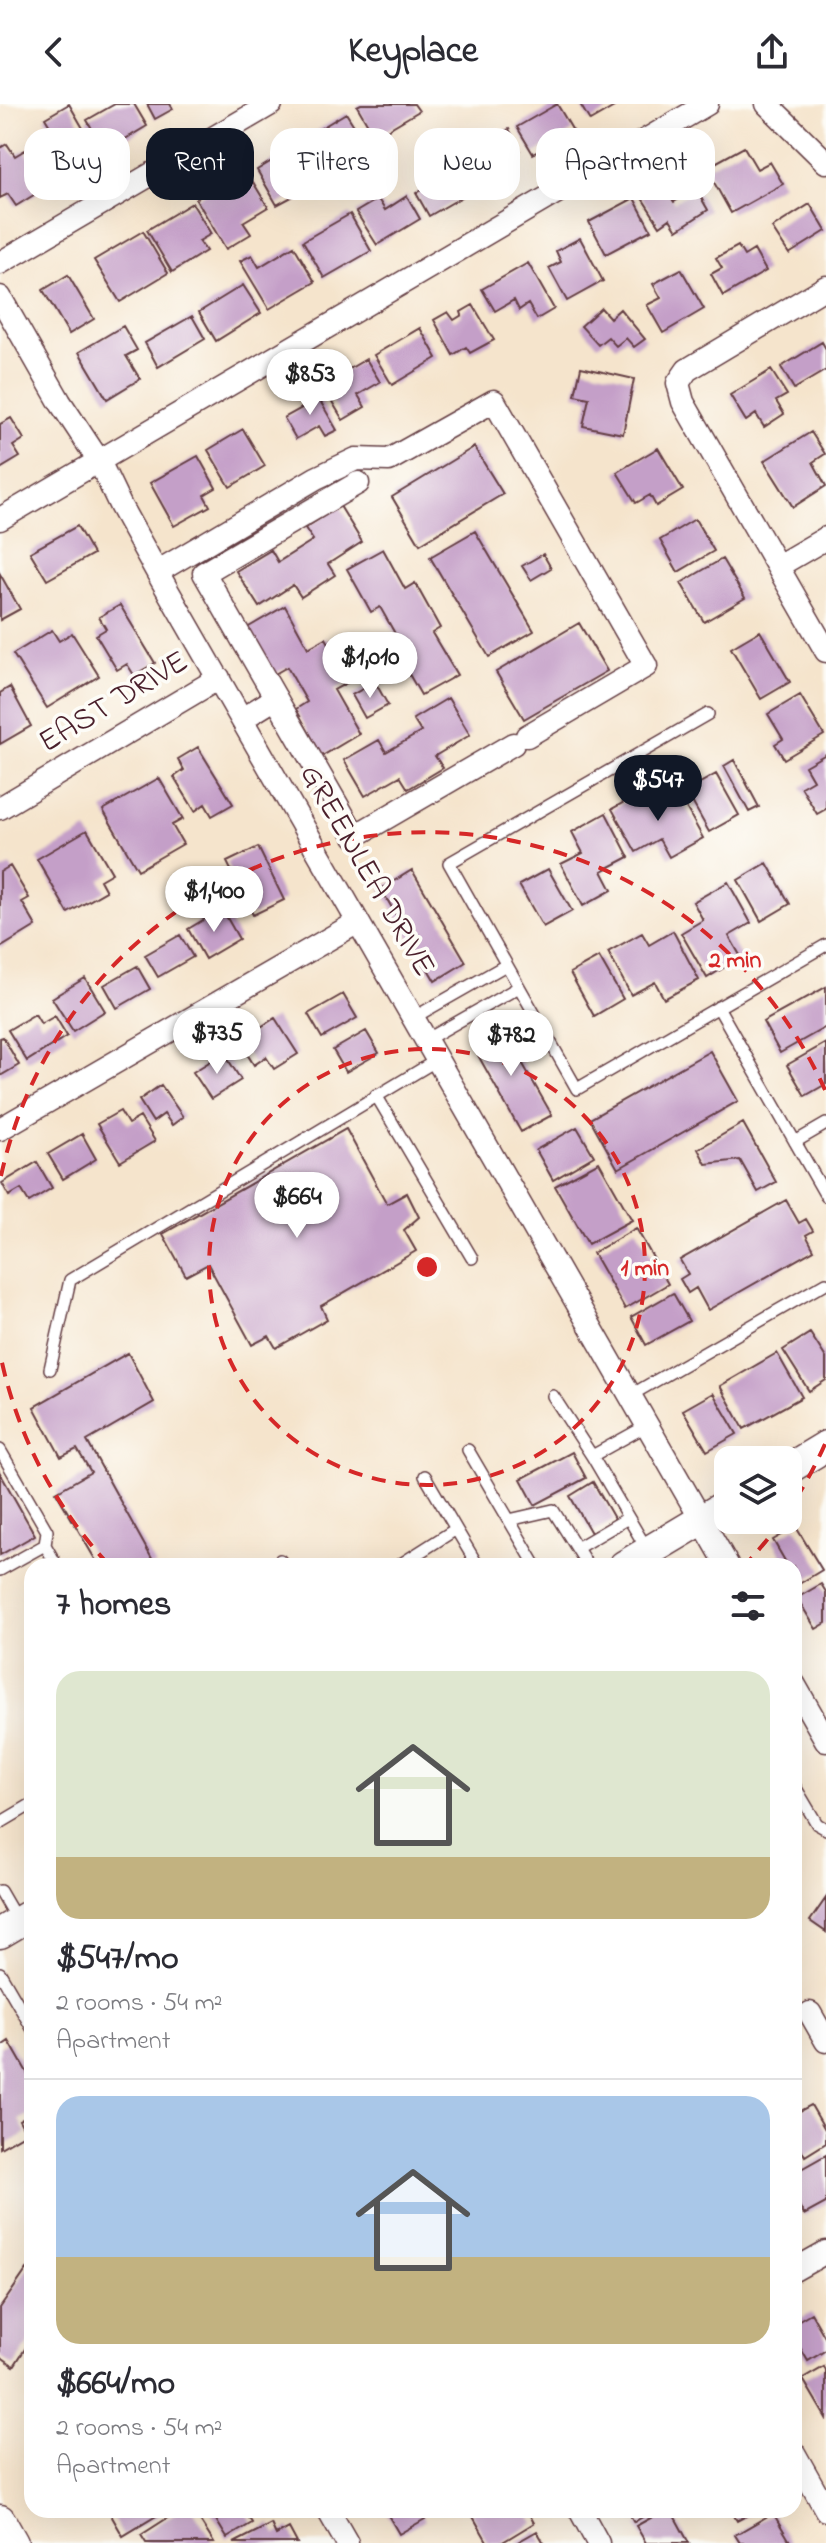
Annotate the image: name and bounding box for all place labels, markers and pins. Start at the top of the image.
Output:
pin: $853 [263,349,357,417]
pin: $1,010 [305,632,435,700]
pin: $547 [611,755,705,823]
pin: $1,400 [149,866,279,934]
pin: $735 [170,1008,264,1076]
pin: $782 [464,1010,558,1078]
pin: $664 [250,1172,344,1240]
centre of rings [413,1253,441,1281]

